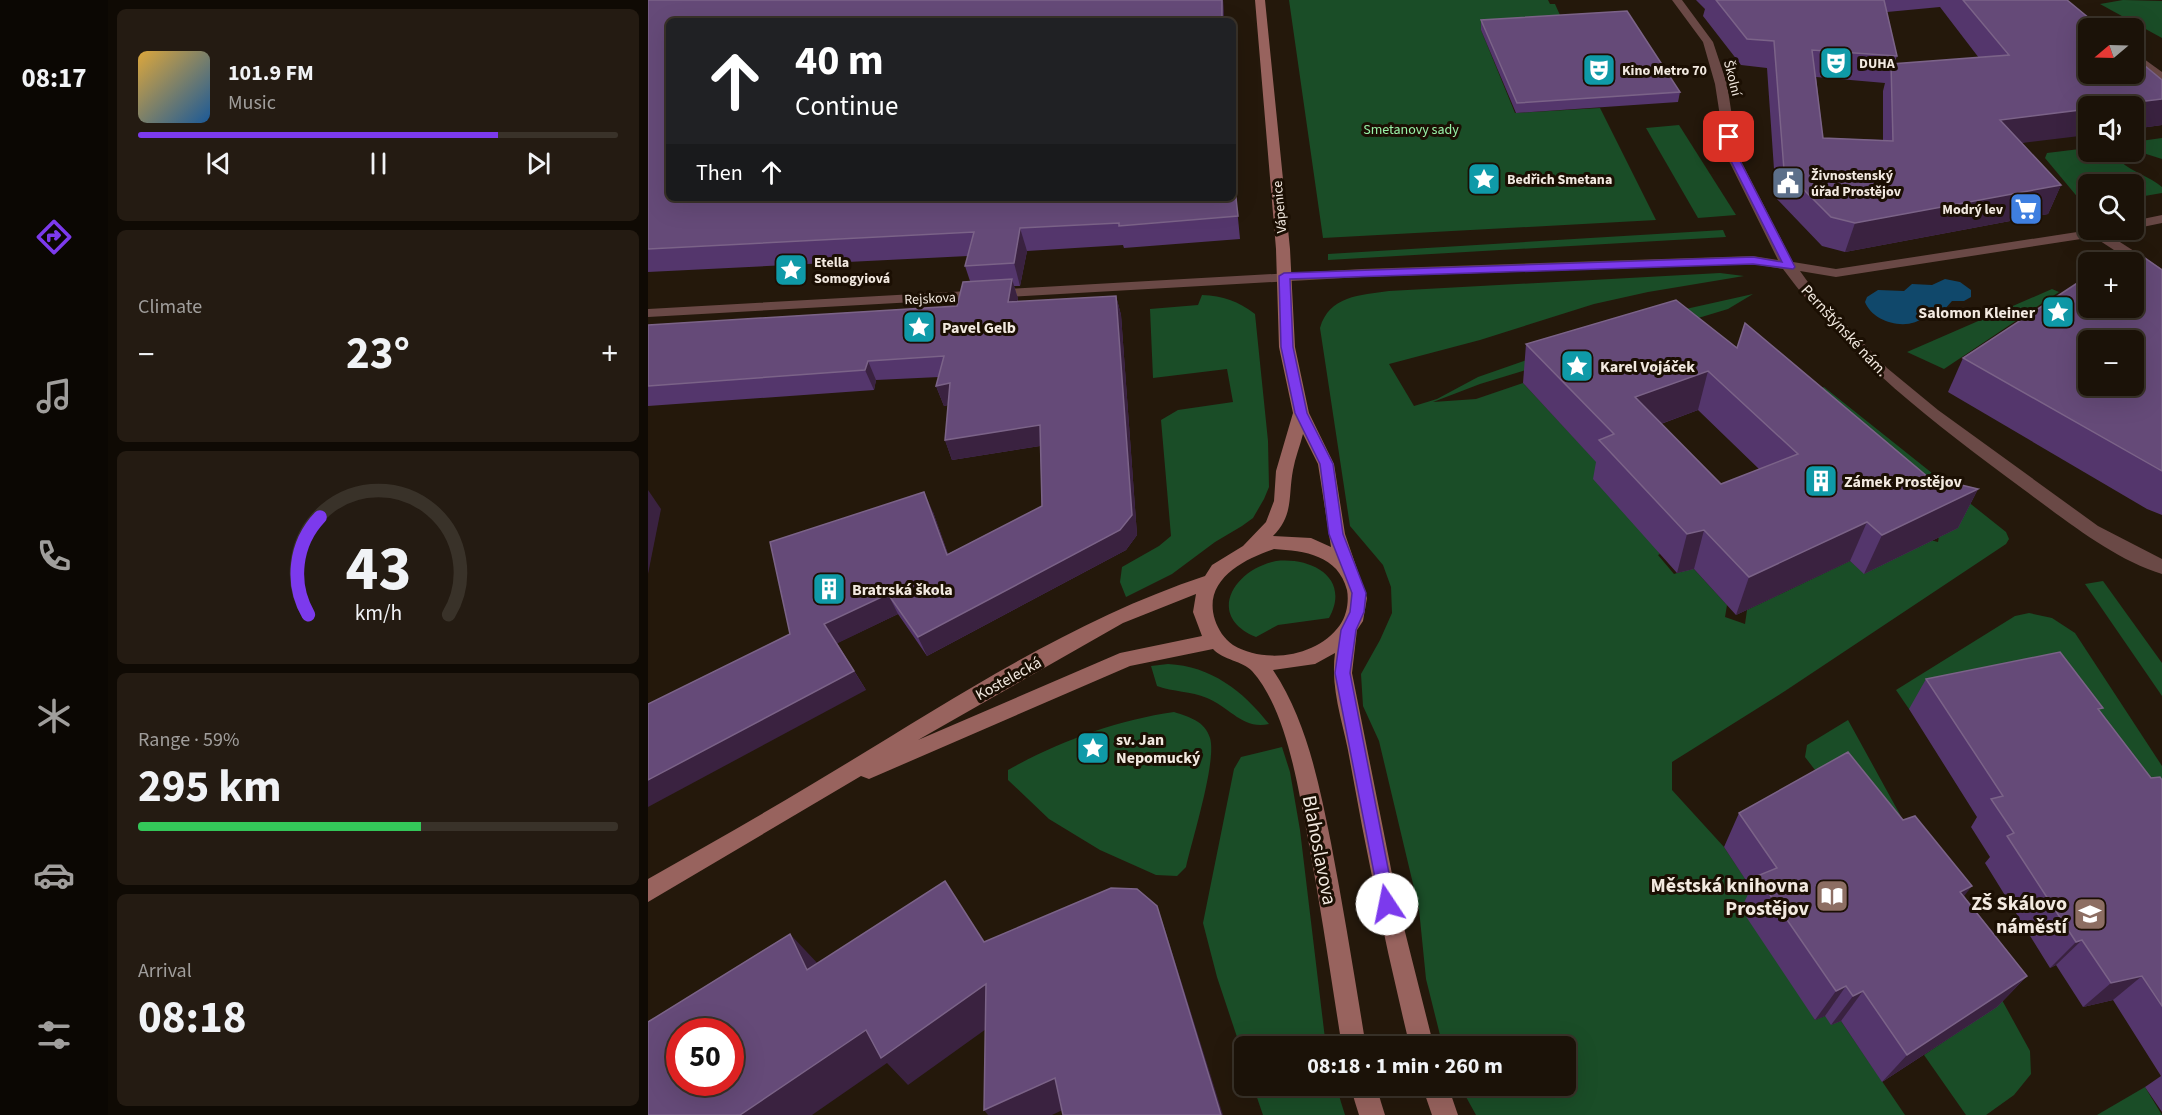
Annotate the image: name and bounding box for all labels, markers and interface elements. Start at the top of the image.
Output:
north arrow [2078,18,2144,84]
map controls [2078,18,2144,396]
text: 40 m [795,31,884,91]
icon: ahead [696,42,774,120]
theatre icon: DUHA [1818,45,1854,81]
theatre icon: Kino Metro 70 [1581,52,1617,88]
place label: DUHA [1859,54,1896,74]
text: 101.9 FM [228,57,314,89]
street label: Školní [1718,58,1746,99]
text: 08:17 [21,59,87,98]
place label: Kino Metro 70 [1622,61,1707,81]
text: Continue [795,87,898,126]
text: Music [228,89,276,117]
button: sound [2078,96,2144,162]
pin [1703,111,1754,162]
park label: Smetanovy sady [1363,120,1459,140]
icon: arrive [1712,120,1745,153]
icon: previous [202,147,235,180]
icon: pause [362,147,395,180]
icon: next [522,147,555,180]
icon: ahead [755,156,788,189]
text: Then [696,157,743,189]
place icon: Bedřich Smetana [1466,161,1502,197]
public building icon: Živnostenský úřad Prostějov [1770,165,1806,201]
place label: Živnostenský úřad Prostějov [1811,166,1902,202]
place label: Bedřich Smetana [1507,170,1612,190]
button: search [2078,174,2144,240]
street label: Vápenice [1268,180,1292,234]
supermarket icon: Modrý lev [2008,191,2044,227]
place label: Modrý lev [1942,200,2004,220]
icon: directions [33,216,75,258]
place icon: Etella Somogyiová [773,252,809,288]
button: + [2078,252,2144,318]
place label: Etella Somogyiová [814,253,890,289]
street label: Pernštýnské nám. [1796,280,1893,382]
street label: Rejskova [904,288,956,310]
text: Climate [138,293,202,321]
place icon: Salomon Kleiner [2040,294,2076,330]
place label: Salomon Kleiner [1918,302,2036,324]
place icon: Pavel Gelb [901,309,937,345]
place label: Pavel Gelb [942,317,1016,339]
text: 23° [346,322,410,386]
button: − [2078,330,2144,396]
text: − [138,331,154,378]
text: + [602,331,618,378]
place icon: Karel Vojáček [1559,348,1595,384]
place label: Karel Vojáček [1600,356,1695,378]
icon: music [33,375,75,417]
building icon: Zámek Prostějov [1803,463,1839,499]
place label: Zámek Prostějov [1844,471,1963,493]
text: 43 [345,525,411,614]
icon: phone [33,535,75,577]
building icon: Bratrská škola [811,571,847,607]
place label: Bratrská škola [852,579,953,601]
text: km/h [354,598,402,629]
street label: Kostelecká [971,652,1045,706]
icon: climate [33,695,75,737]
text: Range · 59% [138,726,239,754]
place label: sv. Jan Nepomucký [1116,729,1201,769]
place icon: sv. Jan Nepomucký [1075,730,1111,766]
text: 295 km [138,755,282,819]
street label: Blahoslavova [1295,793,1343,907]
icon: car [33,854,75,896]
position arrow [1355,872,1419,936]
place label: Městská knihovna Prostějov [1651,872,1810,923]
library icon: Městská knihovna Prostějov [1814,878,1850,914]
place label: ZŠ Skálovo náměstí [1971,890,2068,941]
school or university icon: ZŠ Skálovo náměstí [2072,896,2108,932]
text: Arrival [138,957,192,985]
text: 08:18 [138,986,247,1050]
icon: filters [33,1014,75,1056]
speed limit sign: 50 [666,1018,744,1096]
text: 08:18 · 1 min · 260 m [1307,1050,1503,1082]

